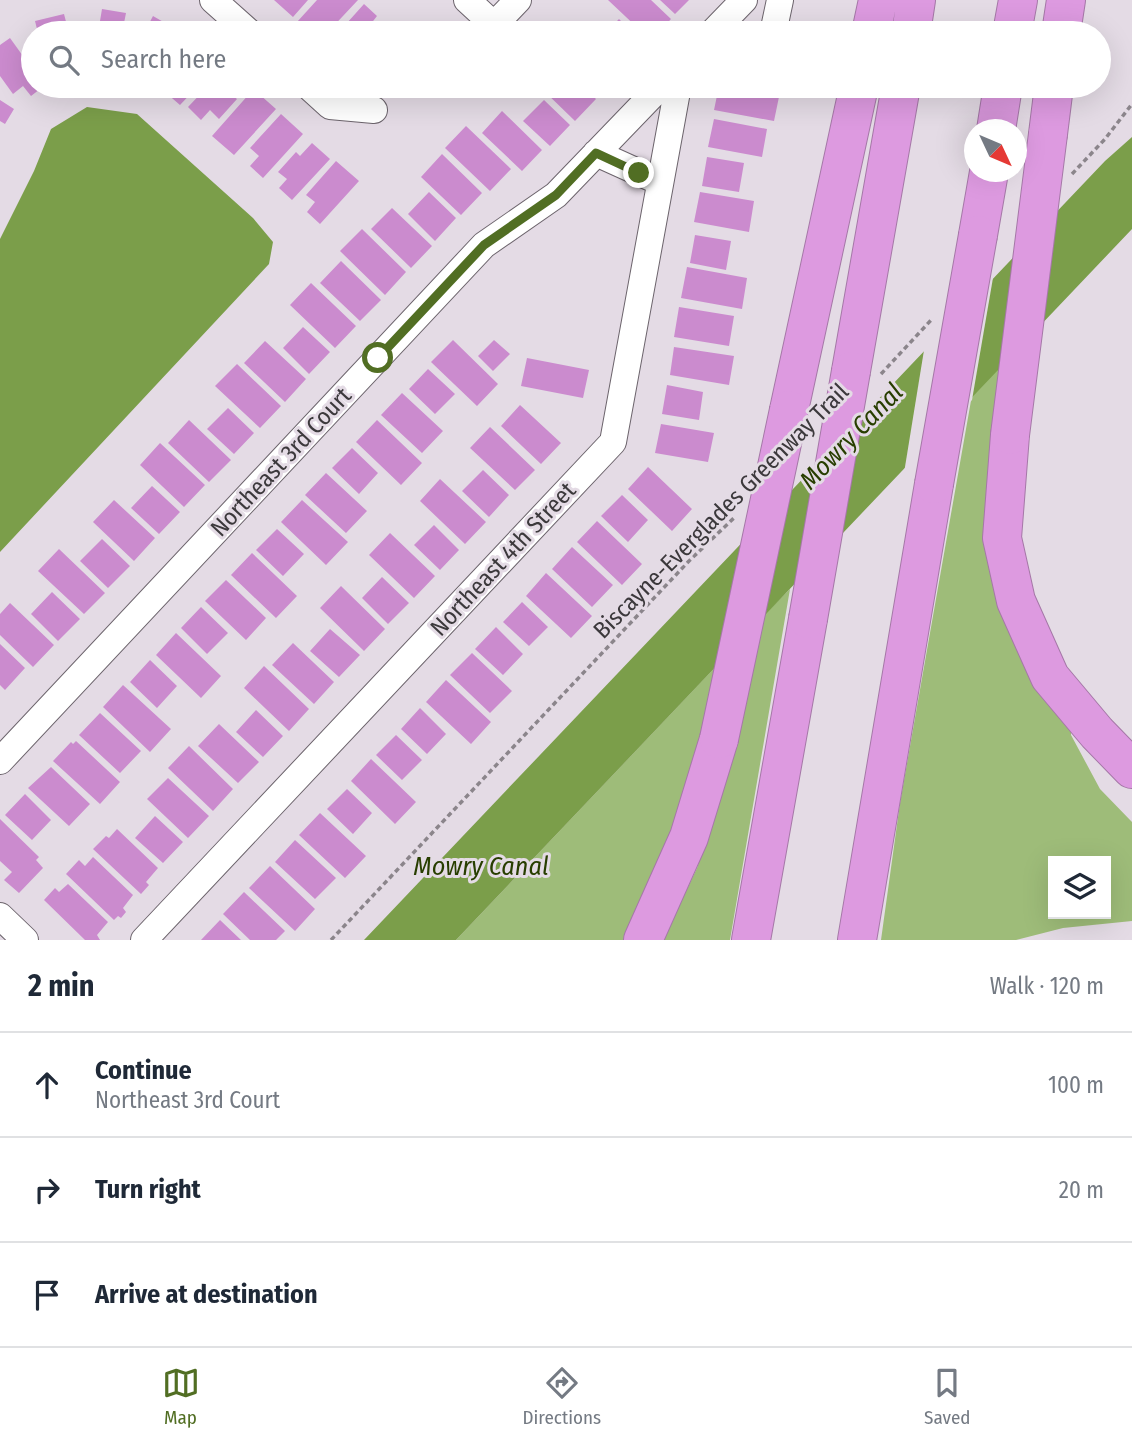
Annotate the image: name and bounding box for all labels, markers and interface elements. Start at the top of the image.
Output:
search box [21,21,1111,98]
icon: search [45,41,83,79]
text: Search here [101,44,226,75]
north arrow [964,119,1027,182]
route end [623,157,654,188]
route start [362,342,393,373]
water label: Mowry Canal [793,377,910,496]
street label: Biscayne-Everglades Greenway Trail [588,378,854,644]
street label: Northeast 3rd Court [205,382,357,542]
street label: Northeast 4th Street [425,476,581,642]
water label: Mowry Canal [413,851,549,882]
map controls [1048,856,1111,919]
button: layers [1048,856,1111,919]
text: 2 min [28,968,95,1004]
text: Walk · 120 m [990,972,1104,1000]
text: Continue [95,1055,192,1086]
icon: ahead [28,1066,66,1104]
text: 100 m [1048,1071,1104,1099]
text: Northeast 3rd Court [95,1086,280,1114]
icon: right [28,1171,66,1209]
text: Turn right [95,1174,201,1205]
text: 20 m [1059,1176,1104,1204]
icon: arrive [28,1276,66,1314]
text: Arrive at destination [95,1279,318,1310]
tab: Map [162,1364,200,1429]
tab: Directions [523,1364,601,1429]
tab: Saved [924,1364,970,1429]

